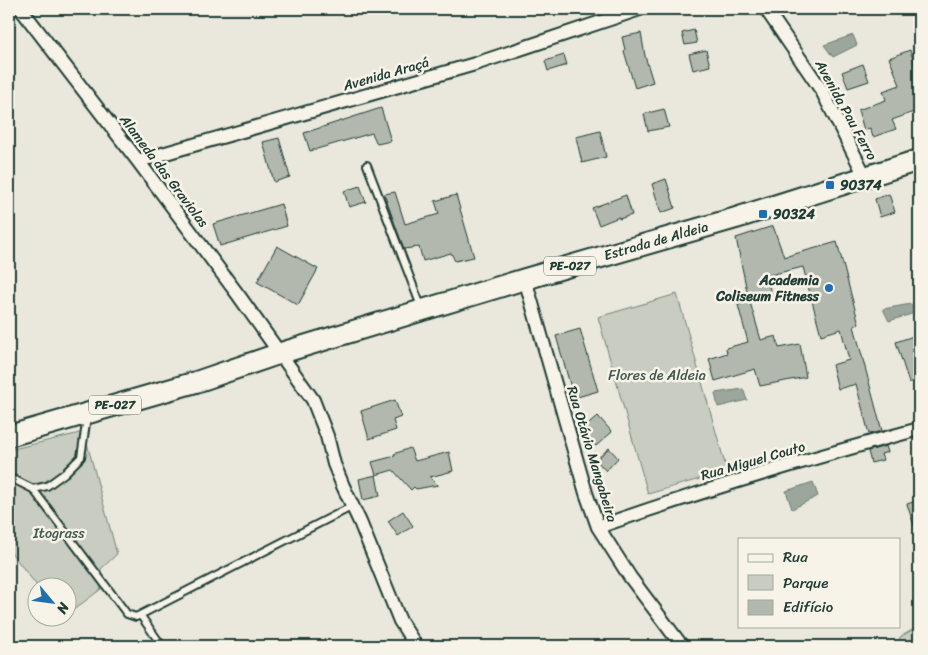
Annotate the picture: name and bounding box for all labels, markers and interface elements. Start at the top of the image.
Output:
street label: Avenida Araçá [339,50,432,98]
street label: Avenida Pau Ferro [807,54,884,165]
street label: Alameda das Graviolas [112,108,215,233]
place label: 90374 [840,173,882,198]
marker: 90374 [824,179,836,191]
place label: 90324 [773,202,815,227]
marker: 90324 [757,208,769,220]
street label: Estrada de Aldeia [601,214,711,268]
road number: PE-027 [544,256,596,276]
place label: Academia Coliseum Fitness [715,268,820,309]
marker: Academia Coliseum Fitness [823,282,835,294]
park label: Flores de Aldeia [608,363,706,388]
street label: Rua Otávio Mangabeira [559,383,625,525]
road number: PE-027 [89,396,141,414]
street label: Rua Miguel Couto [698,434,808,488]
park label: Itograss [32,521,85,546]
legend [738,538,900,628]
text: Rua [783,544,808,570]
text: Parque [783,570,828,596]
north arrow [28,578,78,628]
text: Edifício [783,594,834,620]
text: N [50,597,77,619]

